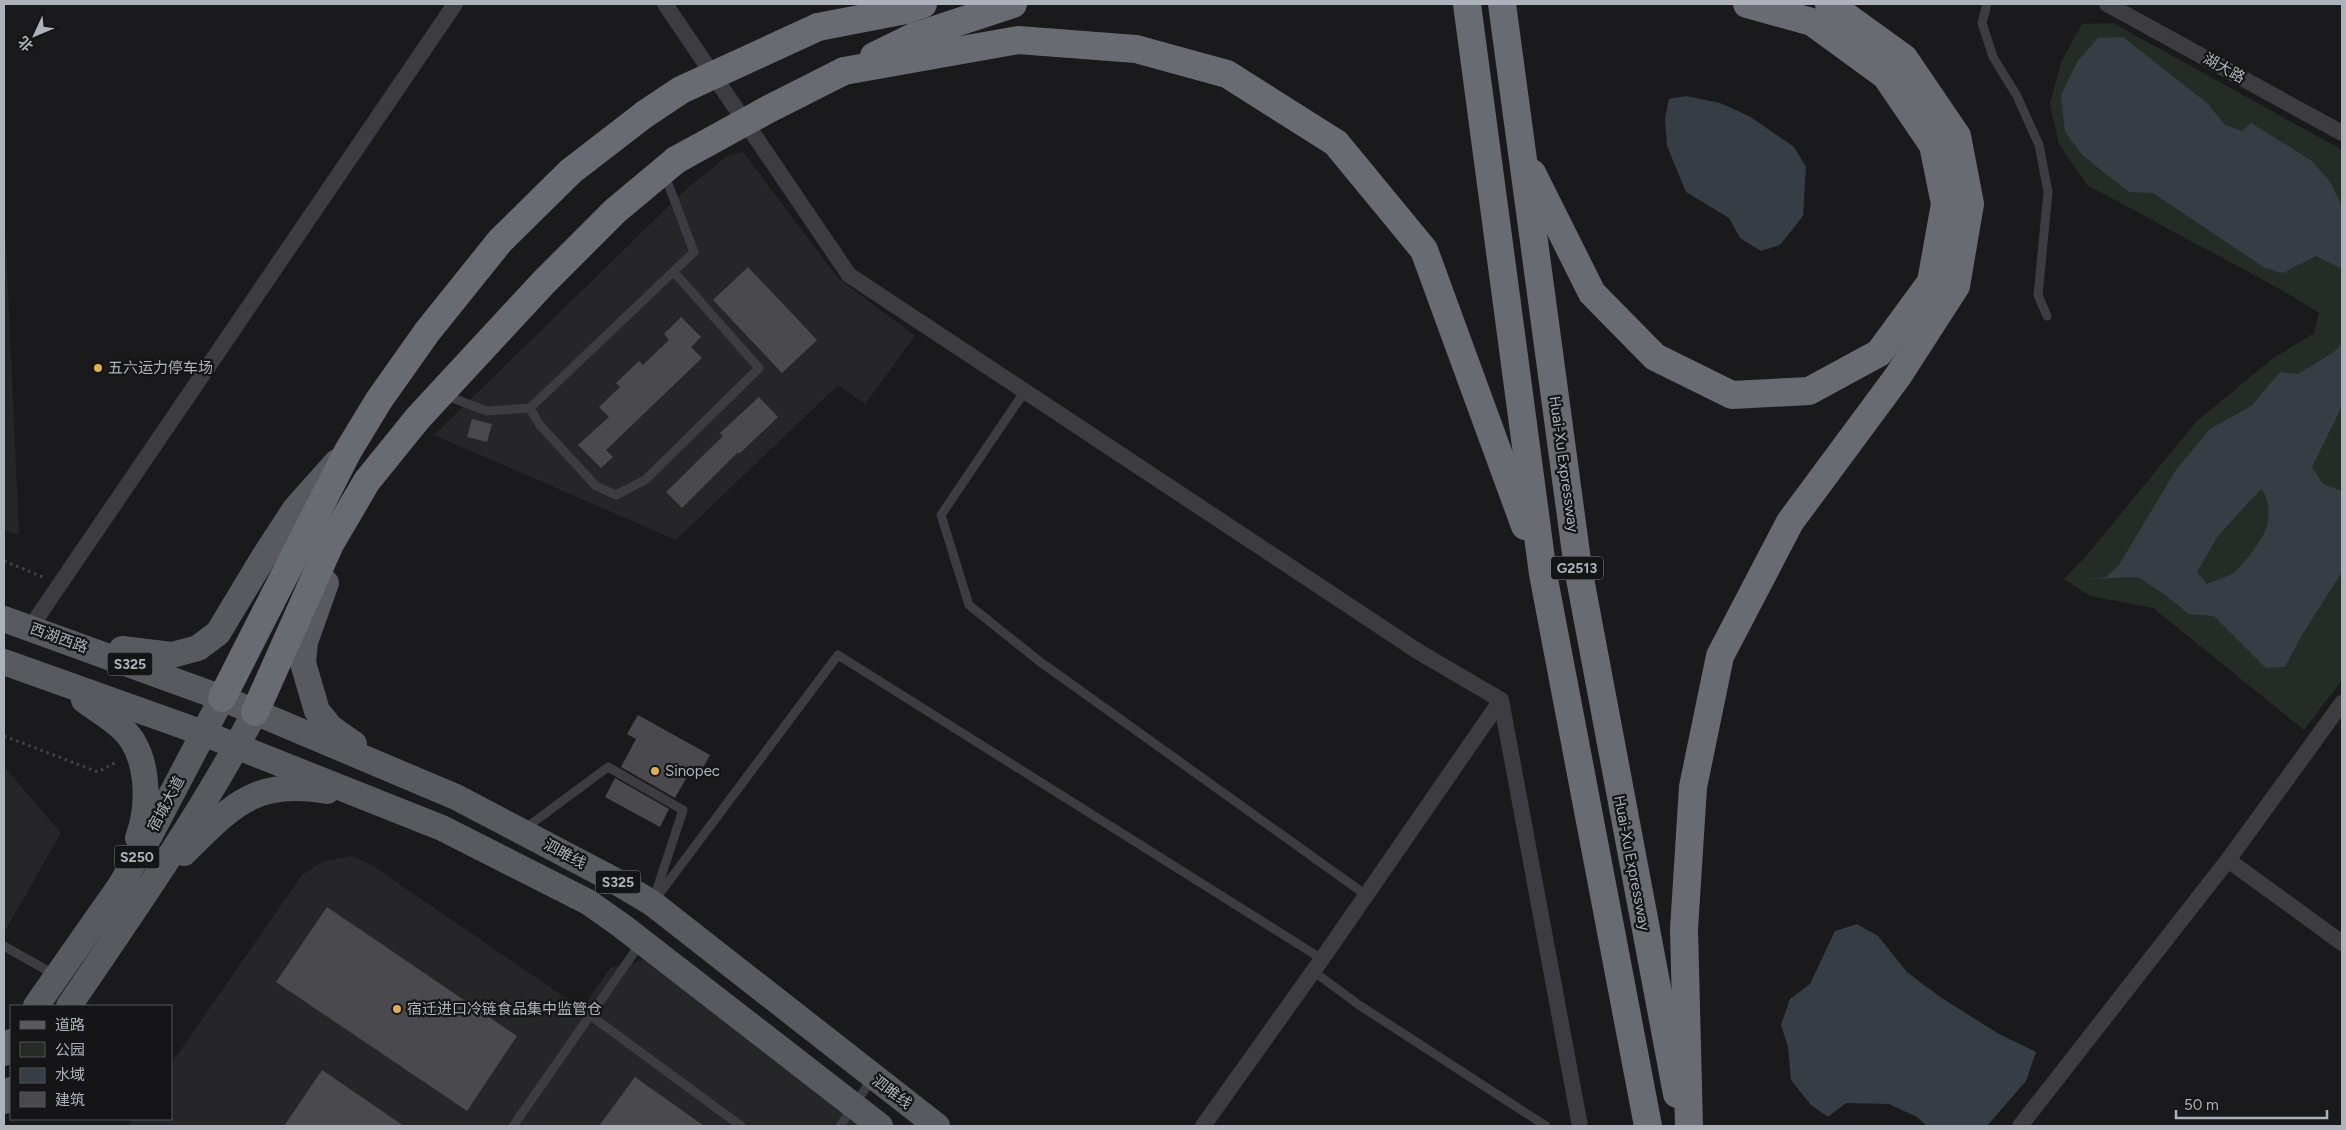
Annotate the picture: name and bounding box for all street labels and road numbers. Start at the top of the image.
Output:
street label: 湖大路 [2200,49,2248,87]
street label: Huai-Xu Expressway [1546,395,1582,533]
road number: G2513 [1551,556,1603,580]
street label: 西湖西路 [28,619,90,657]
road number: S325 [108,652,152,676]
street label: 宿城大道 [144,773,188,835]
street label: Huai-Xu Expressway [1610,794,1654,932]
street label: 泗睢线 [541,835,589,873]
road number: S250 [114,846,160,869]
road number: S325 [596,870,640,894]
street label: 泗睢线 [869,1071,915,1113]

